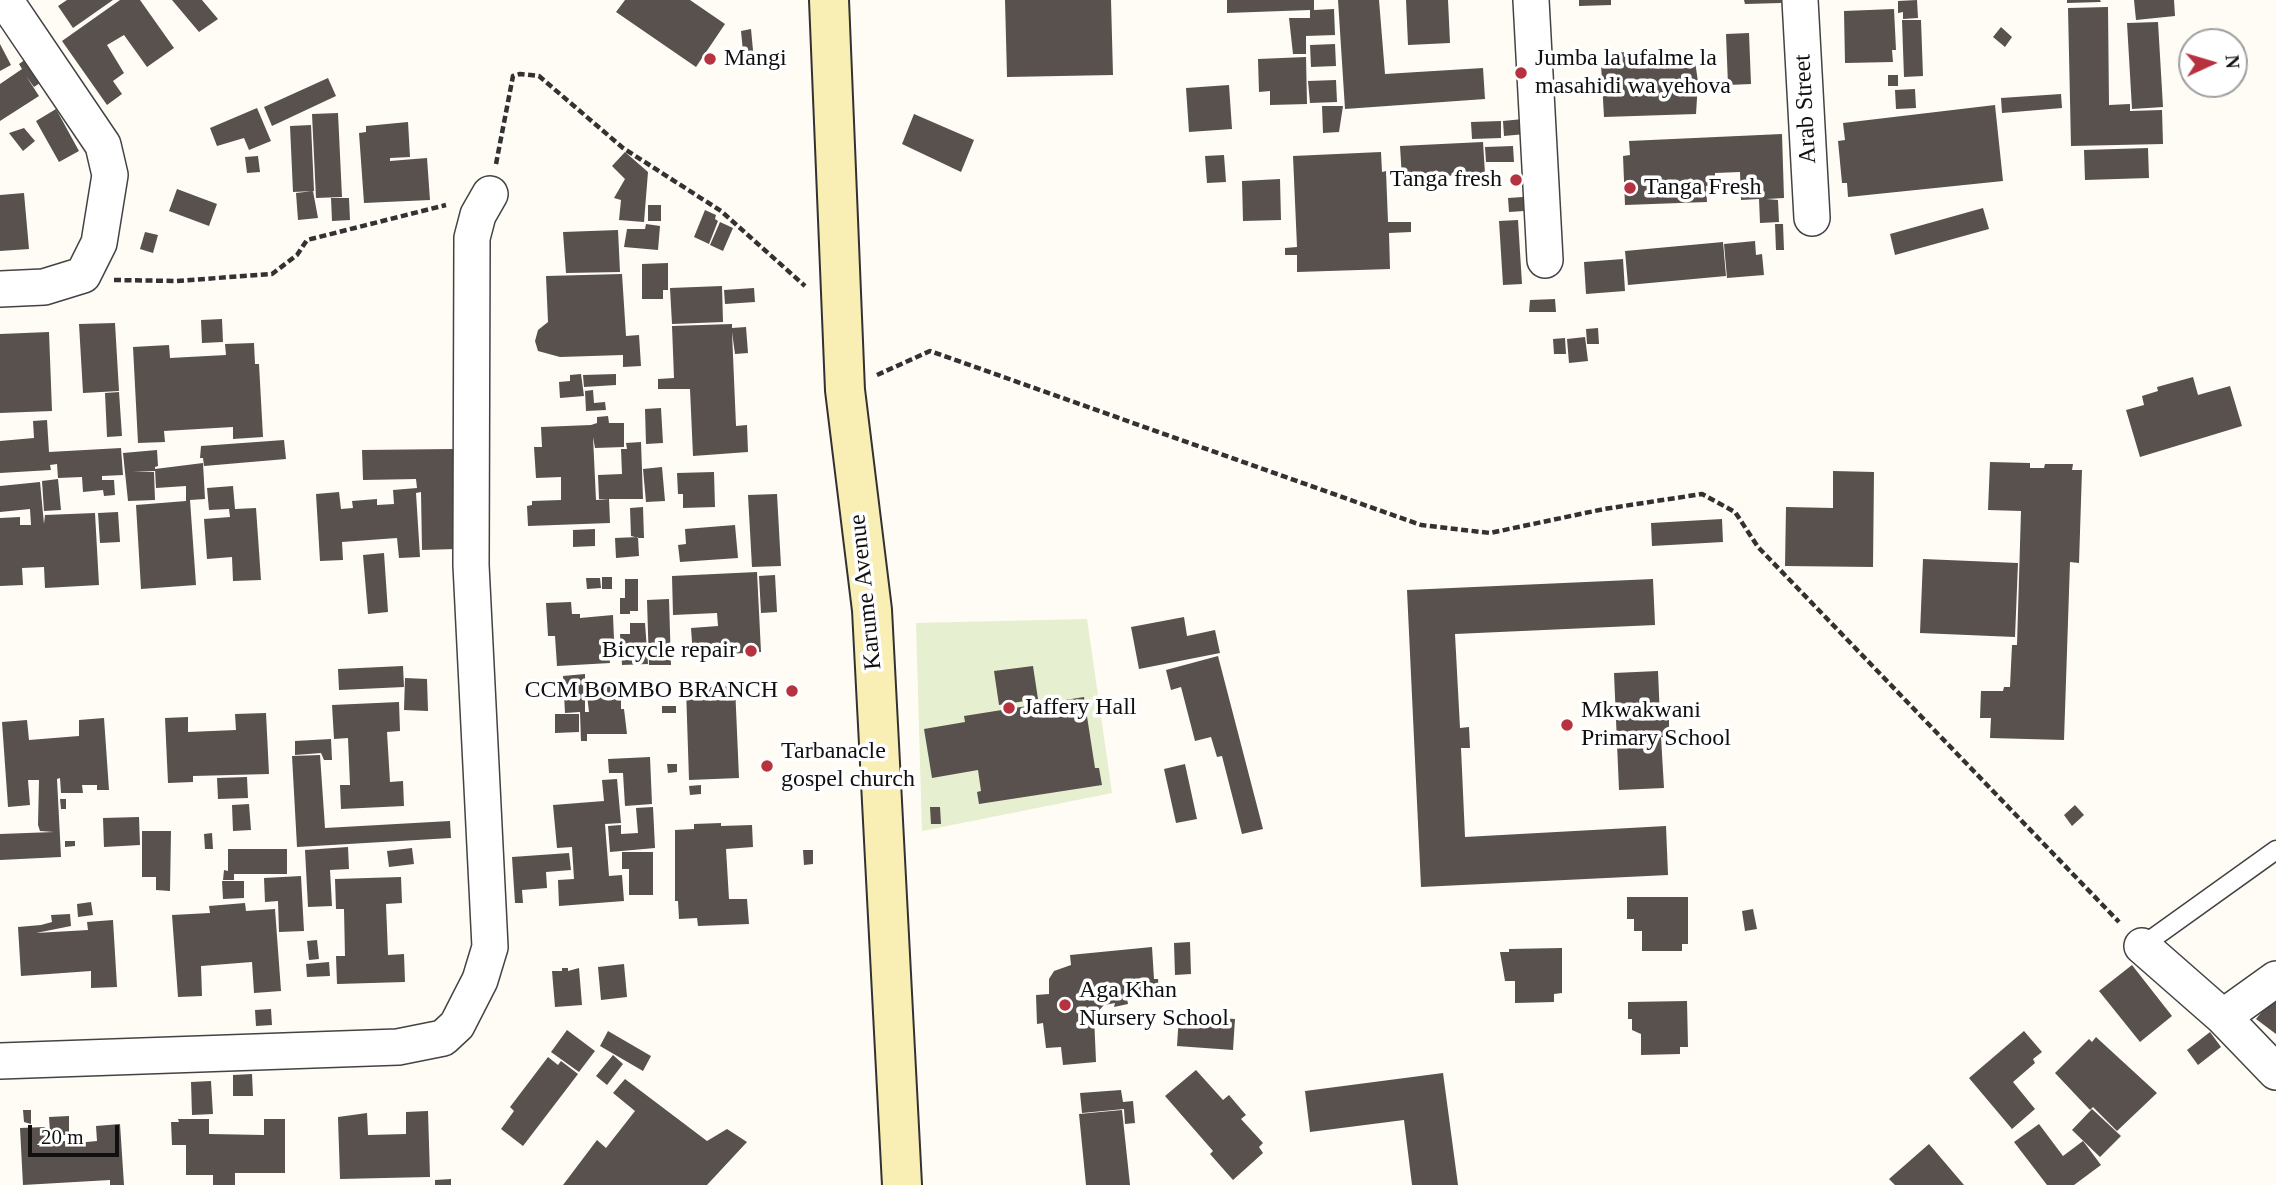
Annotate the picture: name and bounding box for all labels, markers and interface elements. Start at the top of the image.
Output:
north arrow [2178,28,2248,98]
place label: Mangi [724,45,787,73]
place label: Jumba la ufalme la masahidi wa yehova [1535,45,1731,101]
marker: Mangi [702,51,718,67]
street label: Arab Street [1789,53,1823,165]
text: N [2221,54,2243,69]
marker: Jumba la ufalme la masahidi wa yehova [1513,65,1529,81]
place label: Tanga fresh [1390,166,1502,194]
marker: Tanga fresh [1508,172,1524,188]
place label: Tanga Fresh [1644,174,1762,202]
marker: Tanga Fresh [1622,180,1638,196]
street label: Karume Avenue [844,513,888,671]
place label: Bicycle repair [602,637,737,665]
marker: Bicycle repair [743,643,759,659]
place label: CCM BOMBO BRANCH [525,677,778,705]
marker: CCM BOMBO BRANCH [784,683,800,699]
place label: Jaffery Hall [1023,694,1137,722]
place label: Mkwakwani Primary School [1581,697,1731,753]
marker: Jaffery Hall [1001,700,1017,716]
marker: Mkwakwani Primary School [1559,717,1575,733]
place label: Tarbanacle gospel church [781,738,915,794]
marker: Tarbanacle gospel church [759,758,775,774]
place label: Aga Khan Nursery School [1079,977,1229,1033]
marker: Aga Khan Nursery School [1057,997,1073,1013]
scale bar [32,1112,122,1156]
text: 20 m [41,1125,84,1149]

